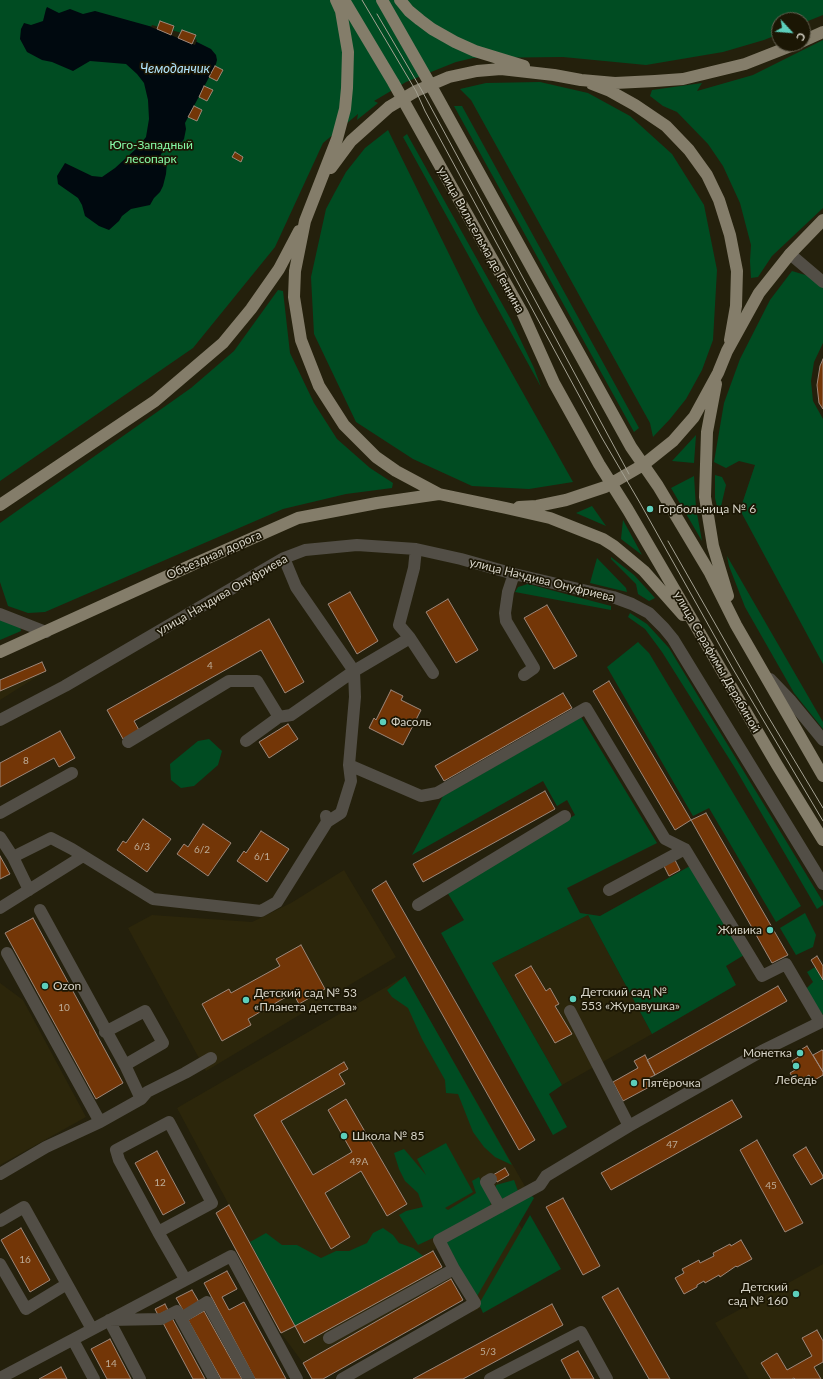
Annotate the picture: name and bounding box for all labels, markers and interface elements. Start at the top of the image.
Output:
north arrow [771,12,811,52]
text: С [794,31,809,43]
water label: Чемоданчик [140,61,210,77]
park label: Юго-Западный лесопарк [109,138,193,166]
street label: улица Вильгельма де Геннина [435,164,527,316]
place label: Горбольница № 6 [658,502,756,516]
marker: Горбольница № 6 [645,504,655,514]
street label: Объездная дорога [164,528,264,582]
street label: улица Начдива Онуфриева [154,552,290,638]
street label: улица Начдива Онуфриева [468,555,616,605]
street label: улица Серафимы Дерябиной [671,589,763,735]
house number: 4 [207,660,213,672]
place label: Фасоль [391,715,431,729]
marker: Фасоль [378,717,388,727]
house number: 8 [23,755,29,767]
house number: 6/3 [134,841,150,853]
house number: 6/2 [194,844,210,856]
house number: 6/1 [254,851,270,863]
place label: Живика [718,923,762,937]
marker: Живика [765,925,775,935]
place label: Ozon [53,979,81,993]
marker: Ozon [40,981,50,991]
place label: Детский сад № 553 «Журавушка» [581,985,680,1013]
place label: Детский сад № 53 «Планета детства» [254,986,357,1014]
marker: Детский сад № 553 «Журавушка» [568,994,578,1004]
marker: Детский сад № 53 «Планета детства» [241,995,251,1005]
house number: 10 [58,1002,70,1014]
place label: Монетка [743,1046,792,1060]
marker: Монетка [795,1048,805,1058]
marker: Лебедь [791,1061,801,1071]
place label: Лебедь [775,1073,817,1087]
place label: Пятёрочка [642,1076,701,1090]
marker: Пятёрочка [629,1078,639,1088]
place label: Школа № 85 [352,1129,424,1143]
marker: Школа № 85 [339,1131,349,1141]
house number: 47 [666,1139,678,1151]
house number: 49А [350,1156,368,1168]
house number: 12 [154,1177,166,1189]
house number: 45 [765,1180,777,1192]
house number: 16 [19,1254,31,1266]
place label: Детский сад № 160 [728,1280,788,1308]
marker: Детский сад № 160 [791,1289,801,1299]
house number: 5/3 [480,1346,496,1358]
house number: 14 [105,1358,117,1370]

